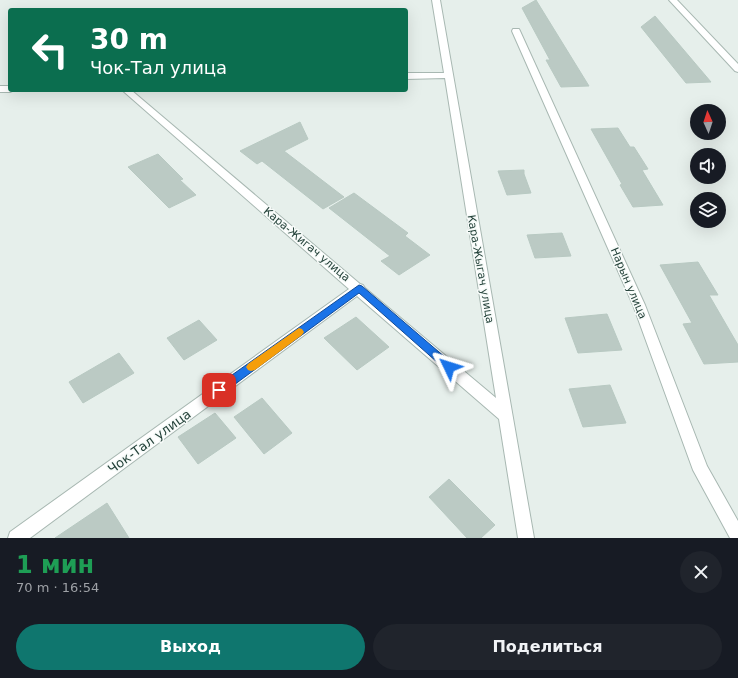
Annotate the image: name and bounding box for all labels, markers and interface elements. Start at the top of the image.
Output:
text: 30 m [90,23,168,56]
icon: left [24,24,76,76]
text: Чок-Тал улица [90,57,227,78]
north arrow [690,104,726,140]
map controls [690,104,726,228]
button: sound [690,148,726,184]
button: layers [690,192,726,228]
street label: Кара-Жигач улица [261,204,352,284]
street label: Кара-Жыгач улица [465,214,496,324]
street label: Нарын улица [608,246,649,321]
position arrow [428,346,470,388]
pin [202,373,236,407]
icon: arrive [208,379,230,401]
street label: Чок-Тал улица [105,406,194,477]
text: 1 мин [16,551,94,579]
button: close [680,551,722,593]
text: 70 m · 16:54 [16,580,99,595]
button: Выход [16,624,365,670]
button: Поделиться [373,624,722,670]

